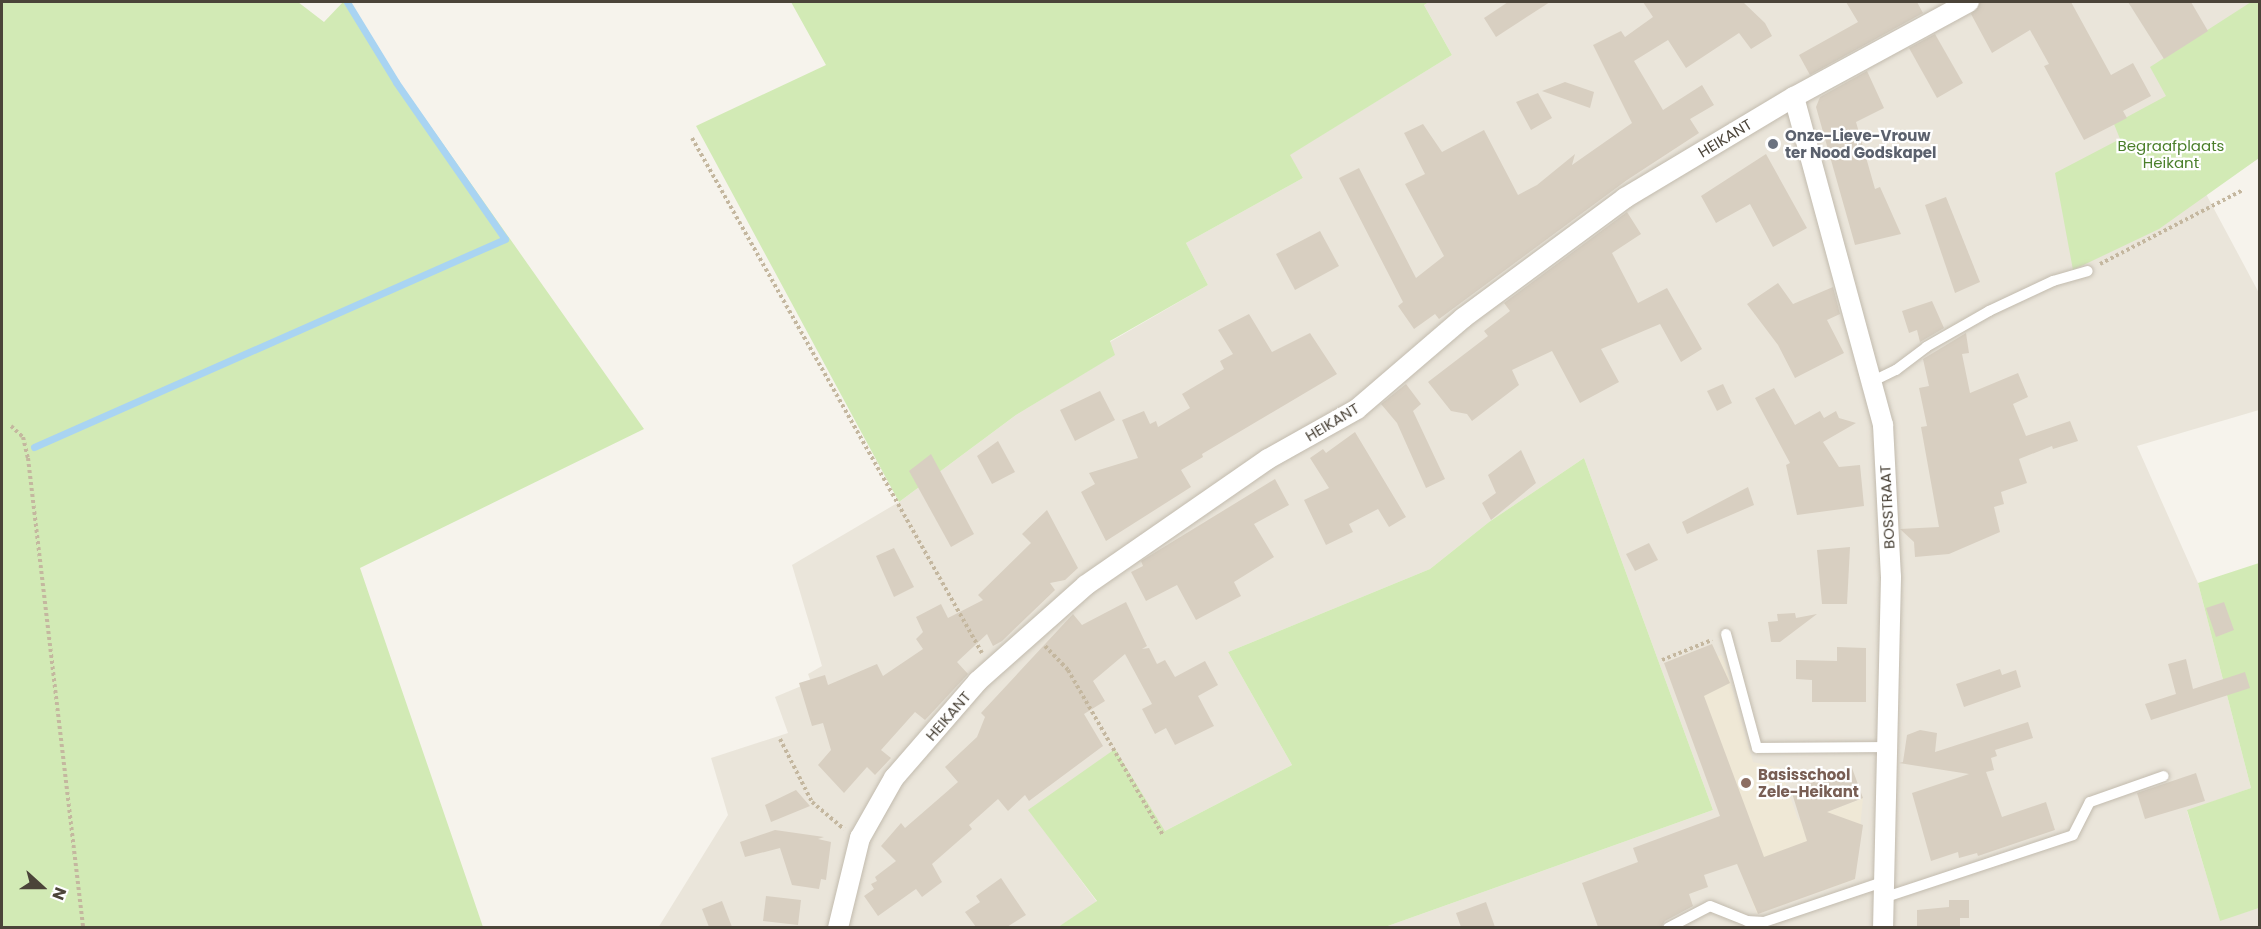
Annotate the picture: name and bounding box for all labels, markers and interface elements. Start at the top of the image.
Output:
street label: HEIKANT [1695,115,1755,161]
place label: Onze-Lieve-Vrouw ter Nood Godskapel [1785,126,1937,161]
park label: Begraafplaats Heikant [2118,136,2224,171]
marker: Onze-Lieve-Vrouw ter Nood Godskapel [1766,137,1780,151]
street label: HEIKANT [1302,399,1362,445]
street label: BOSSTRAAT [1876,465,1898,549]
street label: HEIKANT [922,688,974,744]
place label: Basisschool Zele-Heikant [1758,765,1859,800]
marker: Basisschool Zele-Heikant [1739,776,1753,790]
north arrow [12,857,72,917]
text: N [46,884,72,903]

